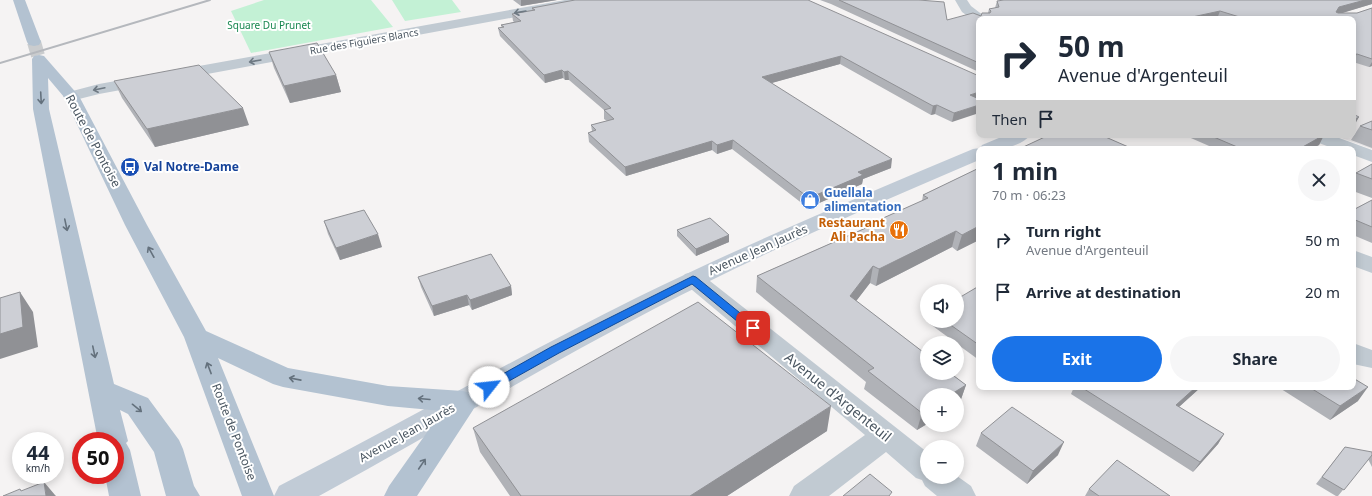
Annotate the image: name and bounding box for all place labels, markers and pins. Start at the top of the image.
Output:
bus stop icon: Val Notre-Dame [119,156,141,178]
place label: Val Notre-Dame [144,158,239,175]
place label: Guellala alimentation [824,184,902,215]
shop icon: Guellala alimentation [799,189,821,211]
place label: Restaurant Ali Pacha [818,214,885,245]
restaurant icon: Restaurant Ali Pacha [888,219,910,241]
pin [736,311,770,345]

